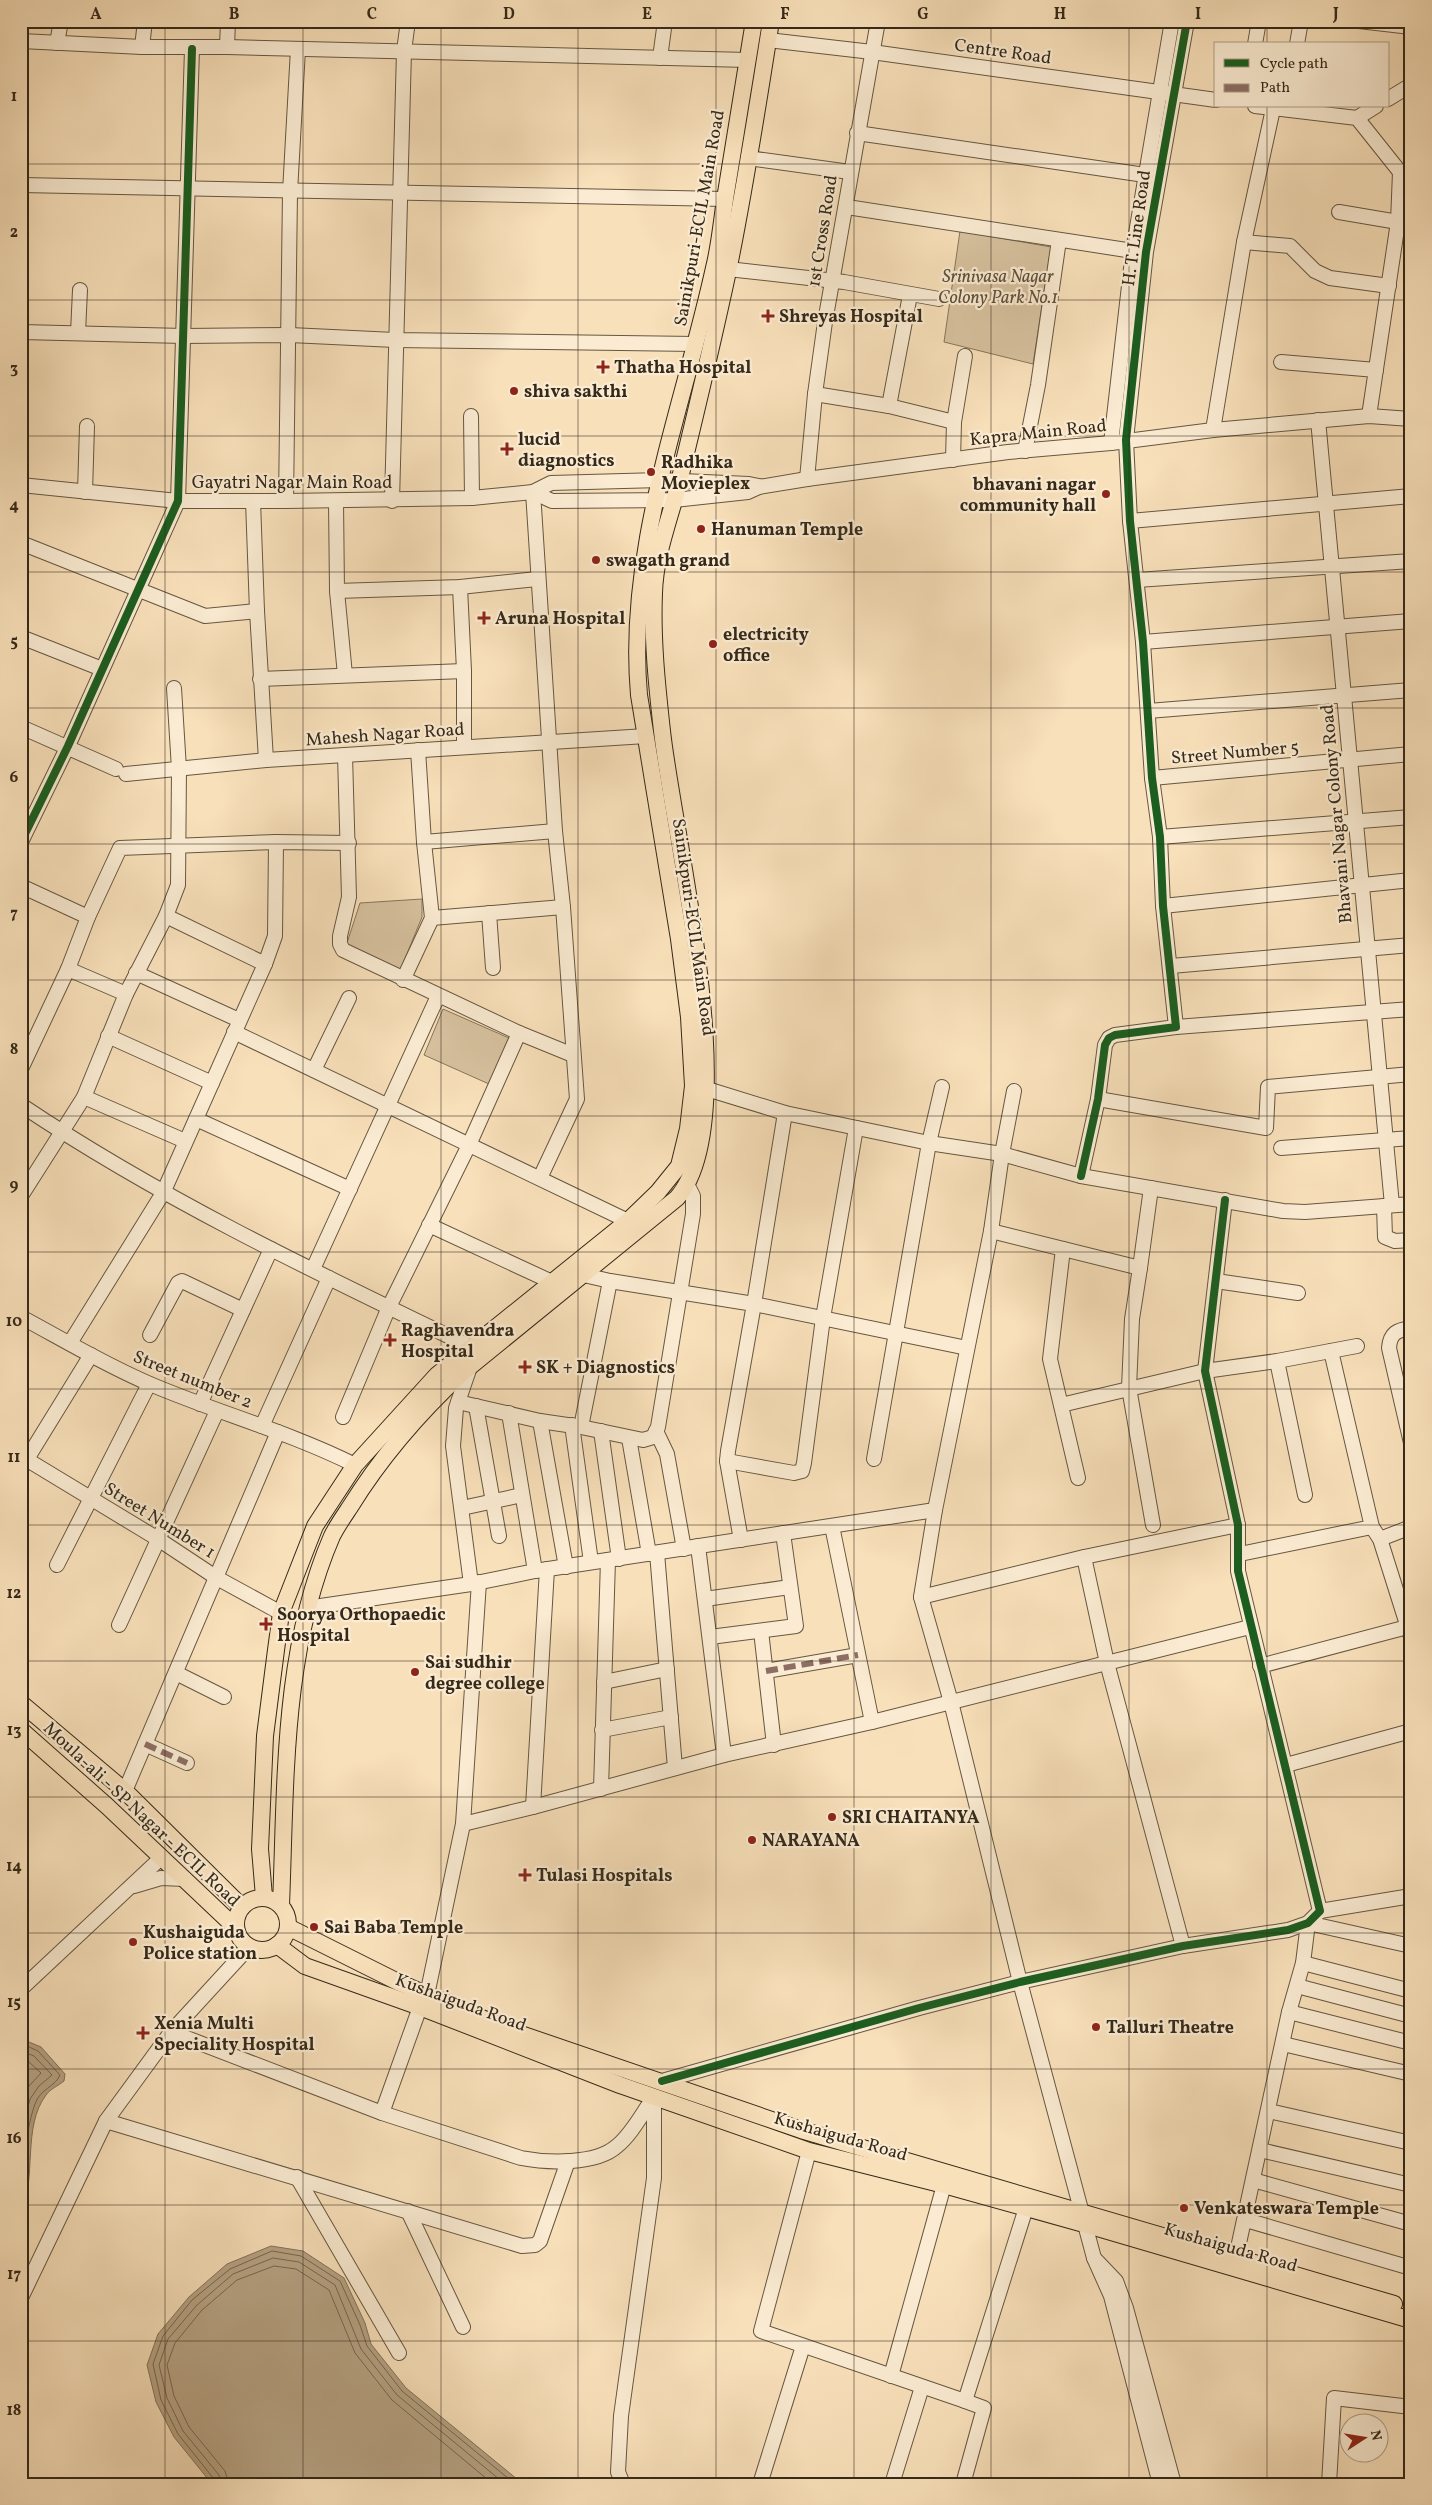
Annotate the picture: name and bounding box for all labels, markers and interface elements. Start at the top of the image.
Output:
text: A [90,4,102,26]
text: B [229,4,240,26]
text: C [367,4,377,26]
text: D [503,4,515,26]
text: E [642,4,652,26]
text: F [780,4,790,26]
text: G [917,4,929,26]
text: H [1054,4,1066,26]
text: I [1195,4,1201,26]
text: J [1332,4,1339,26]
street label: Centre Road [953,33,1053,72]
legend [1214,42,1390,108]
text: Cycle path [1260,54,1328,75]
text: Path [1260,78,1290,99]
text: 1 [11,86,17,108]
street label: Sainikpuri-ECIL Main Road [669,108,732,329]
street label: H. T. Line Road [1117,169,1158,288]
street label: 1st Cross Road [802,173,845,289]
text: 2 [10,222,18,244]
park label: Srinivasa Nagar Colony Park No.1 [938,265,1058,311]
place label: Shreyas Hospital [779,305,923,330]
marker: Shreyas Hospital [761,309,775,323]
place label: Thatha Hospital [614,356,751,381]
text: 3 [10,358,18,380]
marker: Thatha Hospital [596,360,610,374]
place label: shiva sakthi [524,380,628,405]
marker: shiva sakthi [508,385,520,397]
street label: Kapra Main Road [968,414,1108,453]
place label: lucid diagnostics [518,428,615,474]
marker: lucid diagnostics [500,442,514,456]
place label: Radhika Movieplex [661,451,750,497]
marker: Radhika Movieplex [645,466,657,478]
street label: Gayatri Nagar Main Road [192,471,392,496]
place label: bhavani nagar community hall [960,473,1096,519]
marker: bhavani nagar community hall [1100,488,1112,500]
text: 4 [9,495,19,517]
place label: Hanuman Temple [711,518,863,543]
marker: Hanuman Temple [695,523,707,535]
place label: swagath grand [606,549,730,574]
marker: swagath grand [590,554,602,566]
place label: Aruna Hospital [495,607,625,632]
marker: Aruna Hospital [477,611,491,625]
place label: electricity office [723,623,809,669]
text: 5 [10,631,18,653]
marker: electricity office [707,638,719,650]
street label: Bhavani Nagar Colony Road [1315,703,1360,924]
street label: Mahesh Nagar Road [305,717,465,754]
street label: Street Number 5 [1170,735,1300,772]
text: 6 [10,767,19,789]
street label: Sainikpuri-ECIL Main Road [665,817,720,1038]
text: 7 [10,903,18,925]
text: 8 [10,1039,18,1061]
text: 9 [10,1175,19,1197]
text: 10 [6,1311,22,1333]
place label: Raghavendra Hospital [401,1319,514,1365]
marker: Raghavendra Hospital [383,1333,397,1347]
street label: Street number 2 [129,1345,256,1416]
place label: SK + Diagnostics [536,1356,675,1381]
marker: SK + Diagnostics [518,1360,532,1374]
text: 11 [8,1447,20,1469]
street label: Street Number 1 [99,1477,220,1565]
text: 12 [7,1583,21,1605]
place label: Soorya Orthopaedic Hospital [277,1603,446,1649]
marker: Soorya Orthopaedic Hospital [259,1617,273,1631]
place label: Sai sudhir degree college [425,1651,545,1697]
marker: Sai sudhir degree college [409,1666,421,1678]
street label: Moula-ali - SP Nagar - ECIL Road [37,1717,245,1913]
text: 13 [7,1720,21,1742]
place label: SRI CHAITANYA [842,1806,980,1831]
marker: SRI CHAITANYA [826,1811,838,1823]
place label: NARAYANA [762,1829,860,1854]
marker: NARAYANA [746,1834,758,1846]
text: 14 [6,1856,22,1878]
place label: Tulasi Hospitals [536,1864,673,1889]
marker: Tulasi Hospitals [518,1868,532,1882]
place label: Sai Baba Temple [324,1916,463,1941]
place label: Kushaiguda Police station [143,1921,257,1967]
marker: Sai Baba Temple [308,1921,320,1933]
marker: Kushaiguda Police station [127,1936,139,1948]
street label: Kushaiguda Road [391,1968,530,2039]
text: 15 [7,1992,21,2014]
place label: Xenia Multi Speciality Hospital [154,2012,315,2058]
place label: Talluri Theatre [1106,2016,1234,2041]
marker: Talluri Theatre [1090,2021,1102,2033]
marker: Xenia Multi Speciality Hospital [136,2026,150,2040]
street label: Kushaiguda Road [771,2106,910,2168]
text: 16 [6,2128,22,2150]
place label: Venkateswara Temple [1194,2197,1379,2222]
marker: Venkateswara Temple [1178,2202,1190,2214]
street label: Kushaiguda Road [1161,2217,1300,2279]
text: 17 [7,2264,21,2286]
text: 18 [6,2400,22,2422]
north arrow [1340,2412,1390,2462]
text: N [1365,2429,1386,2443]

